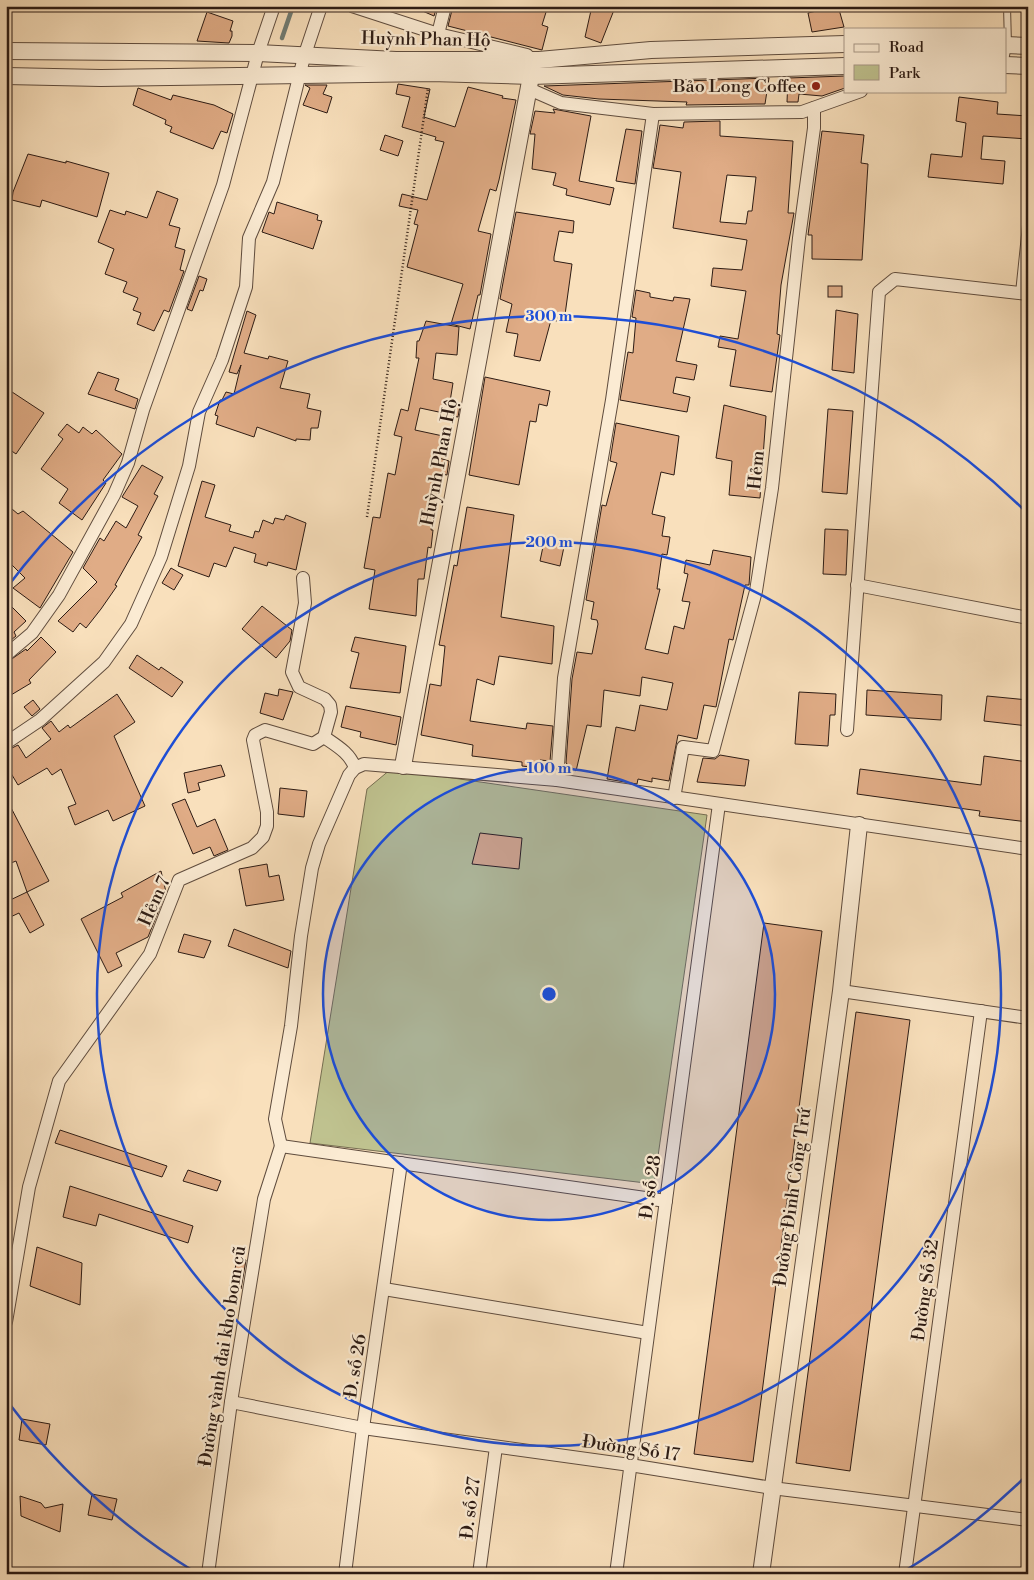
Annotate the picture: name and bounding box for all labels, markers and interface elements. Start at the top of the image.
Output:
street label: Huỳnh Phan Hộ [361,27,491,52]
legend [844,28,1006,92]
text: Road [889,38,924,57]
text: Park [889,64,921,83]
place label: Bảo Long Coffee [672,75,806,98]
marker: Bảo Long Coffee [810,80,822,92]
text: 300 m [526,307,573,326]
street label: Huỳnh Phan Hộ [416,396,463,528]
street label: Hẻm [743,449,770,491]
text: 200 m [525,533,573,552]
text: 100 m [527,759,572,778]
street label: Hẻm 7 [133,873,176,930]
centre of rings [540,985,558,1003]
street label: Đường Đinh Công Trứ [769,1106,817,1288]
street label: Đ. số 28 [635,1153,666,1221]
street label: Đường Số 32 [907,1238,944,1342]
street label: Đường vành đai kho bom cũ [194,1243,251,1468]
street label: Đ. số 26 [339,1332,372,1400]
street label: Đường Số 17 [581,1430,681,1467]
street label: Đ. số 27 [455,1476,486,1541]

